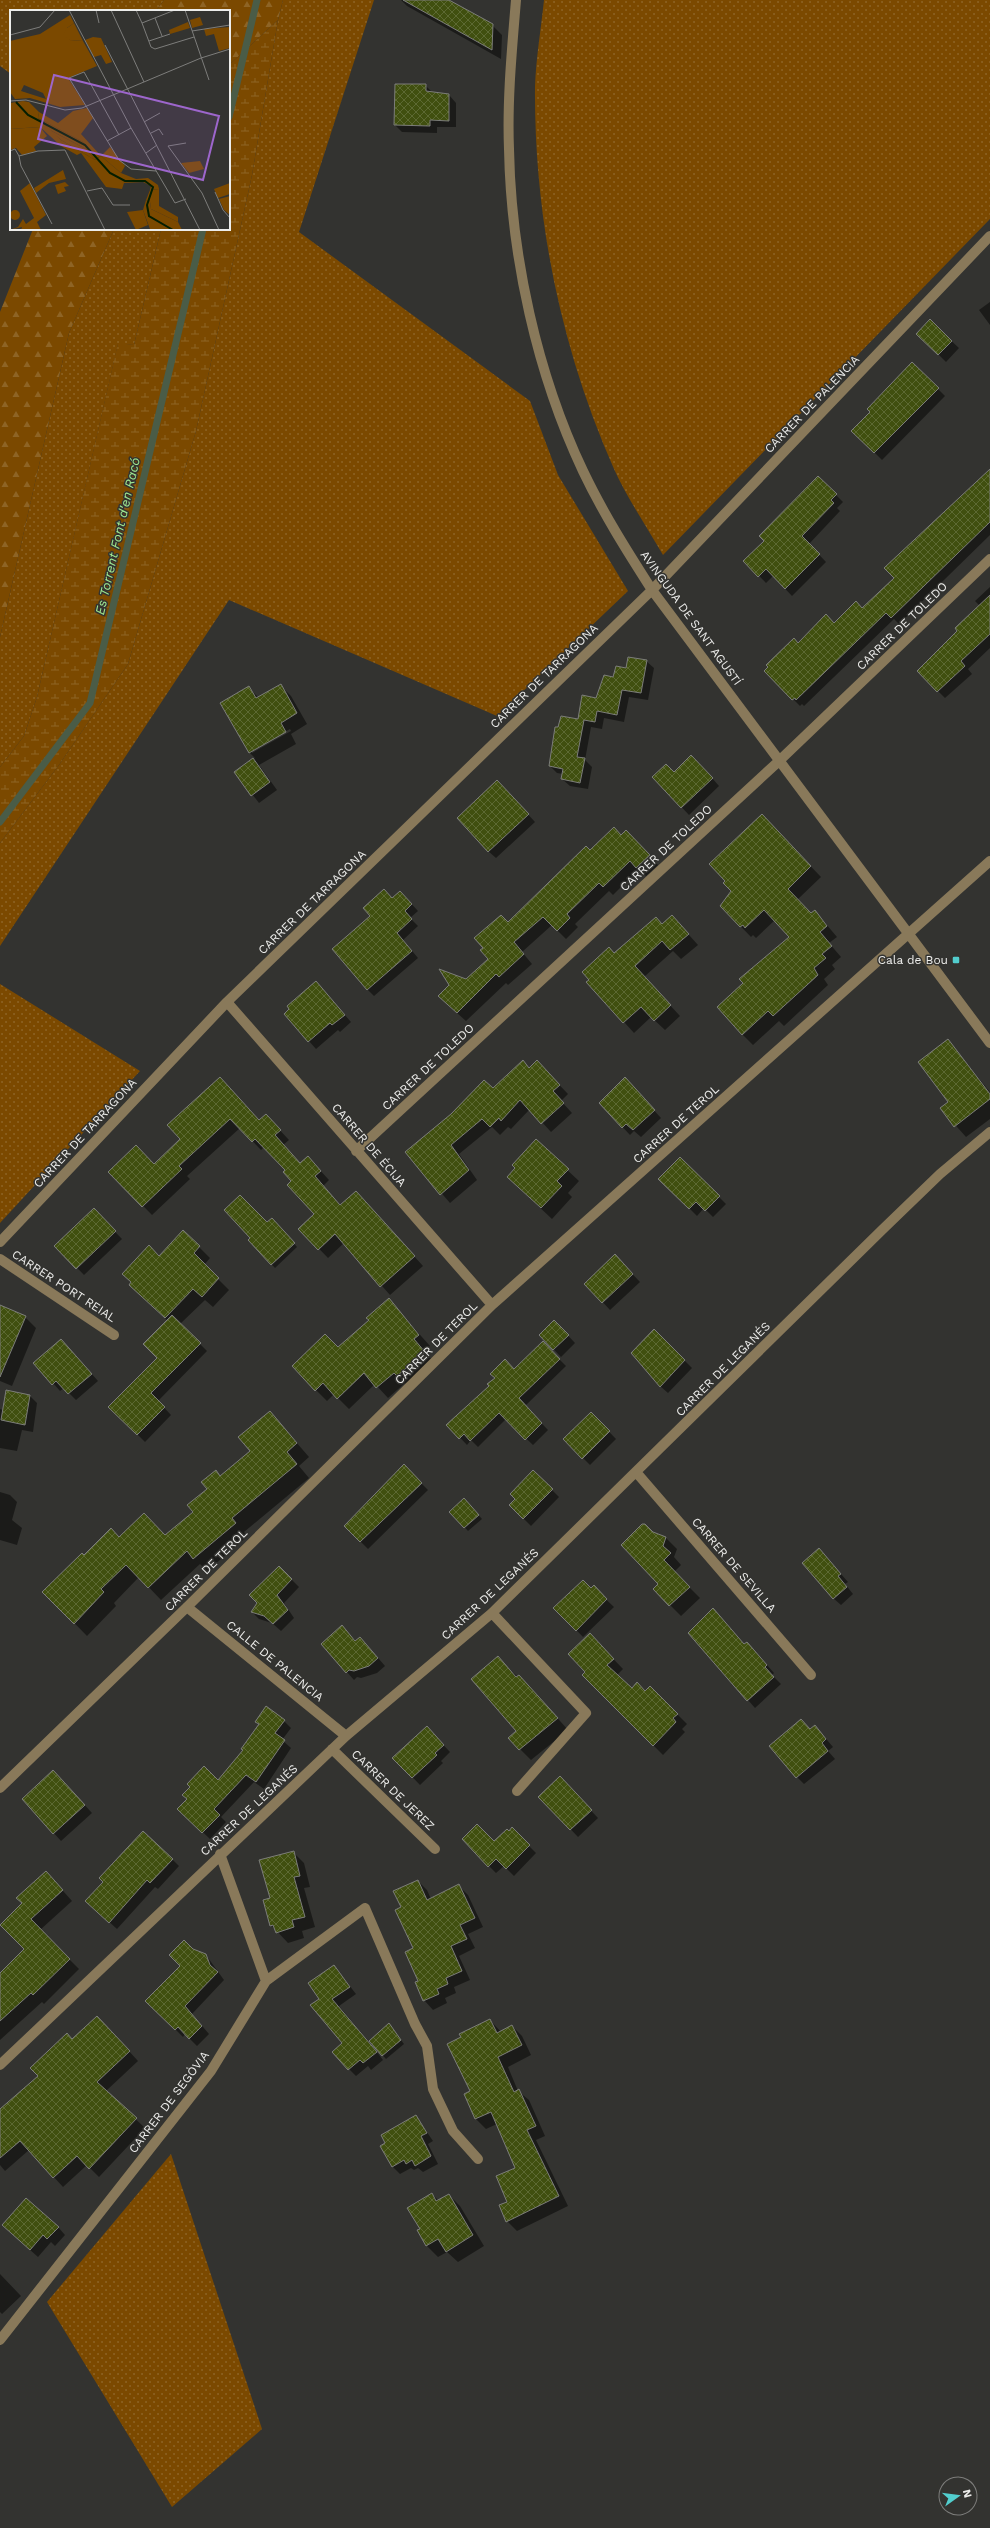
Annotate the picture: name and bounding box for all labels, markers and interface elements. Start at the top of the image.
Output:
inset map [10,10,230,230]
street label: CARRER DE PALENCIA [762,352,862,456]
water label: Es Torrent Font d'en Racó [92,456,143,616]
street label: AVINGUDA DE SANT AGUSTÍ [638,548,745,688]
street label: CARRER DE TOLEDO [854,579,950,673]
street label: CARRER DE TARRAGONA [487,621,601,731]
street label: CARRER DE TOLEDO [617,802,715,894]
street label: CARRER DE TARRAGONA [255,847,369,957]
place label: Cala de Bou [878,953,948,967]
marker: Cala de Bou [951,955,961,965]
street label: CARRER DE TOLEDO [379,1021,477,1113]
street label: CARRER DE TARRAGONA [31,1076,139,1190]
street label: CARRER DE TEROL [630,1082,722,1166]
street label: CARRER DE ÉCIJA [329,1100,409,1190]
street label: CARRER PORT REIAL [9,1247,119,1325]
street label: CARRER DE TEROL [392,1299,480,1387]
street label: CARRER DE LEGANÉS [673,1319,773,1419]
street label: CARRER DE SEVILLA [689,1515,779,1615]
street label: CARRER DE TEROL [162,1526,250,1614]
street label: CARRER DE LEGANÉS [439,1545,541,1643]
street label: CALLE DE PALENCIA [224,1618,326,1704]
street label: CARRER DE JEREZ [349,1747,437,1833]
street label: CARRER DE LEGANÉS [198,1761,300,1859]
street label: CARRER DE SEGÒVIA [126,2048,212,2156]
north arrow [938,2476,978,2516]
text: N [960,2488,975,2499]

